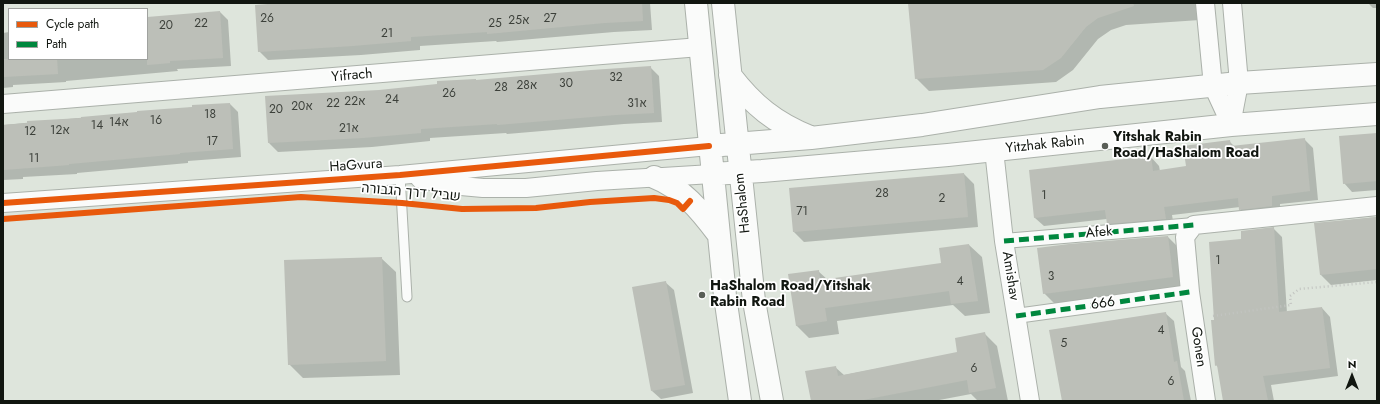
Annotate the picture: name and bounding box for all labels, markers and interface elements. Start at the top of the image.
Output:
legend [8,8,148,60]
house number: 26 [260,12,274,26]
house number: 27 [543,12,557,26]
house number: 25א [508,14,530,28]
text: Cycle path [46,15,99,33]
house number: 22 [194,17,208,31]
house number: 25 [488,17,502,31]
house number: 20 [159,19,173,33]
house number: 21 [381,27,393,41]
text: Path [46,35,67,53]
street label: Yifrach [331,66,373,86]
house number: 32 [609,71,623,85]
house number: 30 [559,77,573,91]
house number: 28א [516,79,538,93]
house number: 28 [494,81,508,95]
house number: 26 [442,87,456,101]
house number: 24 [385,93,399,107]
house number: 22א [344,95,366,109]
house number: 22 [326,97,340,111]
house number: 31א [627,97,647,111]
house number: 20א [291,100,313,114]
house number: 20 [269,103,283,117]
house number: 18 [204,108,216,122]
house number: 16 [150,114,162,128]
house number: 14א [109,116,129,130]
house number: 14 [91,119,103,133]
house number: 21א [339,122,359,136]
house number: 12א [50,124,70,138]
house number: 12 [24,125,36,139]
place label: Yitshak Rabin Road/HaShalom Road [1113,130,1259,162]
street label: Yitzhak Rabin [1005,133,1085,157]
house number: 17 [206,135,218,149]
marker: Yitshak Rabin Road/HaShalom Road [1100,141,1110,151]
house number: 11 [29,152,39,166]
street label: HaGvura [329,156,383,176]
street label: HaShalom [731,172,755,234]
street label: שביל דרך הגבורה [361,180,461,206]
house number: 28 [875,187,889,201]
house number: 1 [1041,189,1047,203]
house number: 2 [939,192,945,206]
house number: 71 [796,205,808,219]
street label: Afek [1085,223,1113,243]
street label: Amishav [998,250,1022,302]
house number: 1 [1215,254,1221,268]
house number: 3 [1048,270,1054,284]
house number: 4 [957,275,963,289]
place label: HaShalom Road/Yitshak Rabin Road [710,279,871,312]
marker: HaShalom Road/Yitshak Rabin Road [697,290,707,300]
street label: 666 [1090,294,1116,314]
house number: 4 [1158,324,1164,338]
street label: Gonen [1187,326,1209,368]
house number: 5 [1061,337,1067,351]
north arrow [1332,356,1372,396]
text: N [1348,356,1356,372]
house number: 6 [971,362,977,376]
house number: 6 [1168,375,1174,389]

